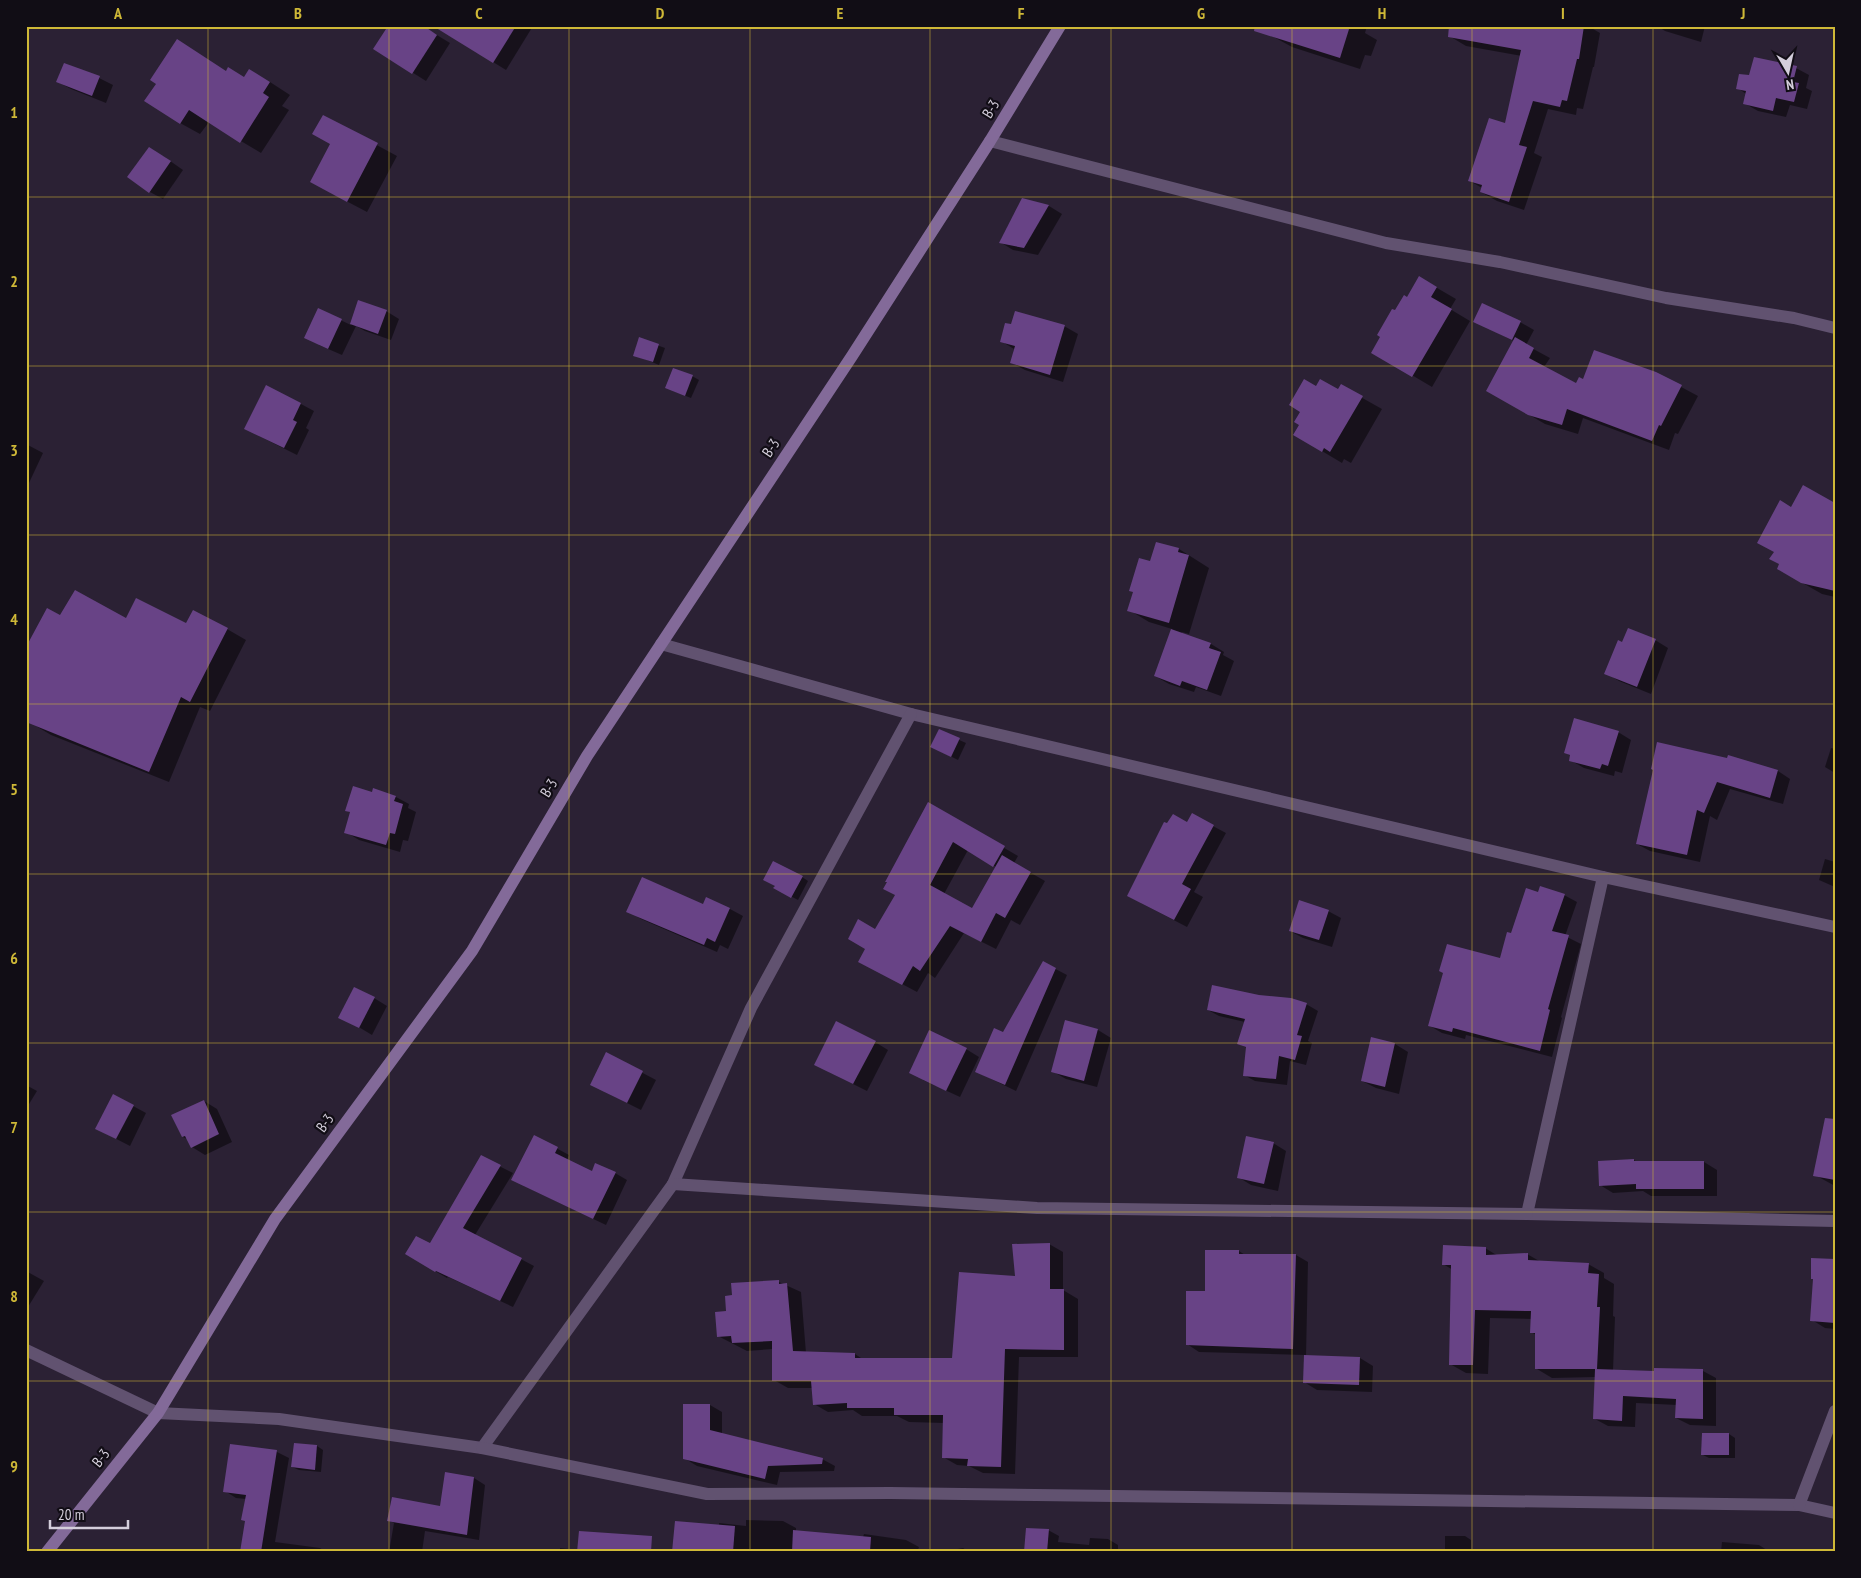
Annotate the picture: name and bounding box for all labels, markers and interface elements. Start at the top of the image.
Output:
text: A [113,3,123,23]
text: B [294,3,302,23]
text: C [475,3,483,23]
text: D [656,3,665,23]
text: E [837,3,844,23]
text: F [1018,3,1025,23]
text: G [1197,3,1205,23]
text: H [1378,3,1386,23]
text: I [1561,3,1565,23]
text: J [1740,3,1745,23]
north arrow [1764,48,1814,98]
text: N [1785,75,1795,94]
street label: B-3 [978,96,1003,121]
text: 1 [10,102,18,122]
text: 2 [10,271,18,291]
street label: B-3 [758,435,784,461]
text: 3 [10,440,18,460]
text: 4 [10,609,18,629]
street label: B-3 [536,775,561,800]
text: 5 [10,779,18,799]
text: 6 [10,948,18,968]
street label: B-3 [312,1110,338,1136]
text: 7 [10,1117,18,1137]
text: 8 [10,1286,18,1306]
street label: B-3 [88,1445,114,1471]
text: 9 [10,1456,18,1476]
scale bar [50,1498,128,1530]
text: 20 m [58,1505,84,1524]

